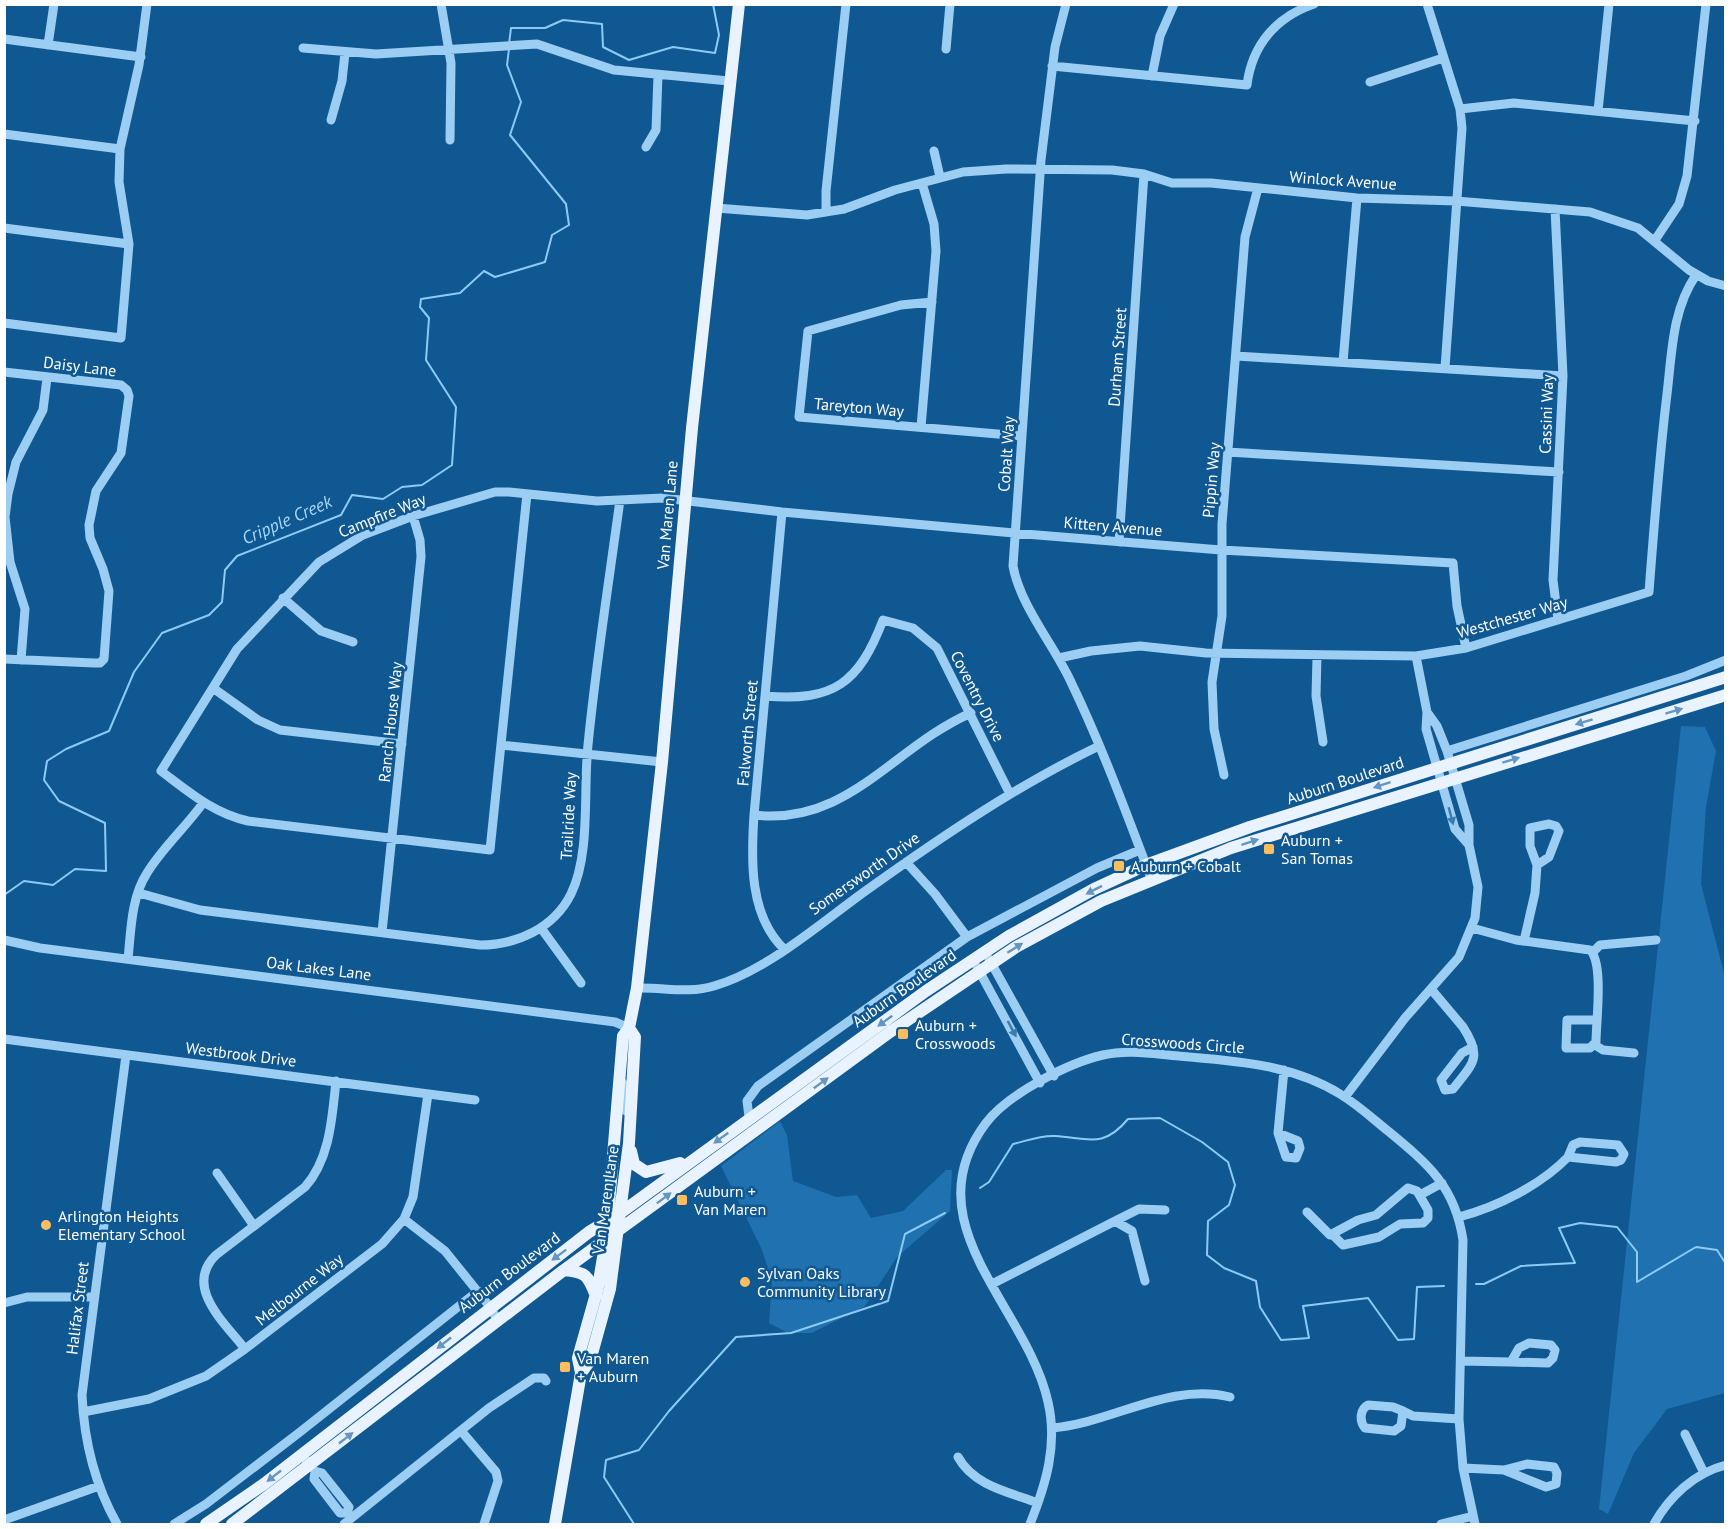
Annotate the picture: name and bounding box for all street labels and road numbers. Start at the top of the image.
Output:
street label: Winlock Avenue [1289,166,1397,194]
street label: Durham Street [1104,306,1130,407]
street label: Daisy Lane [42,352,118,380]
street label: Cassini Way [1535,373,1557,454]
street label: Tareyton Way [813,393,905,421]
street label: Cobalt Way [993,415,1019,492]
street label: Pippin Way [1198,441,1224,519]
street label: Van Maren Lane [652,460,682,571]
street label: Campfire Way [335,488,429,542]
street label: Kittery Avenue [1063,512,1163,540]
street label: Westchester Way [1454,591,1570,642]
street label: Coventry Drive [947,647,1009,745]
street label: Ranch House Way [374,660,406,783]
street label: Falworth Street [732,679,762,787]
street label: Auburn Boulevard [1284,752,1406,808]
street label: Trailride Way [556,771,580,860]
street label: Somersworth Drive [805,827,923,919]
street label: Auburn Boulevard [848,945,960,1031]
street label: Oak Lakes Lane [265,952,373,984]
street label: Crosswoods Circle [1121,1029,1245,1057]
street label: Westbrook Drive [184,1037,298,1071]
street label: Van Maren Lane [587,1145,623,1256]
street label: Auburn Boulevard [454,1227,564,1317]
street label: Melbourne Way [251,1248,347,1329]
street label: Halifax Street [61,1260,93,1356]

